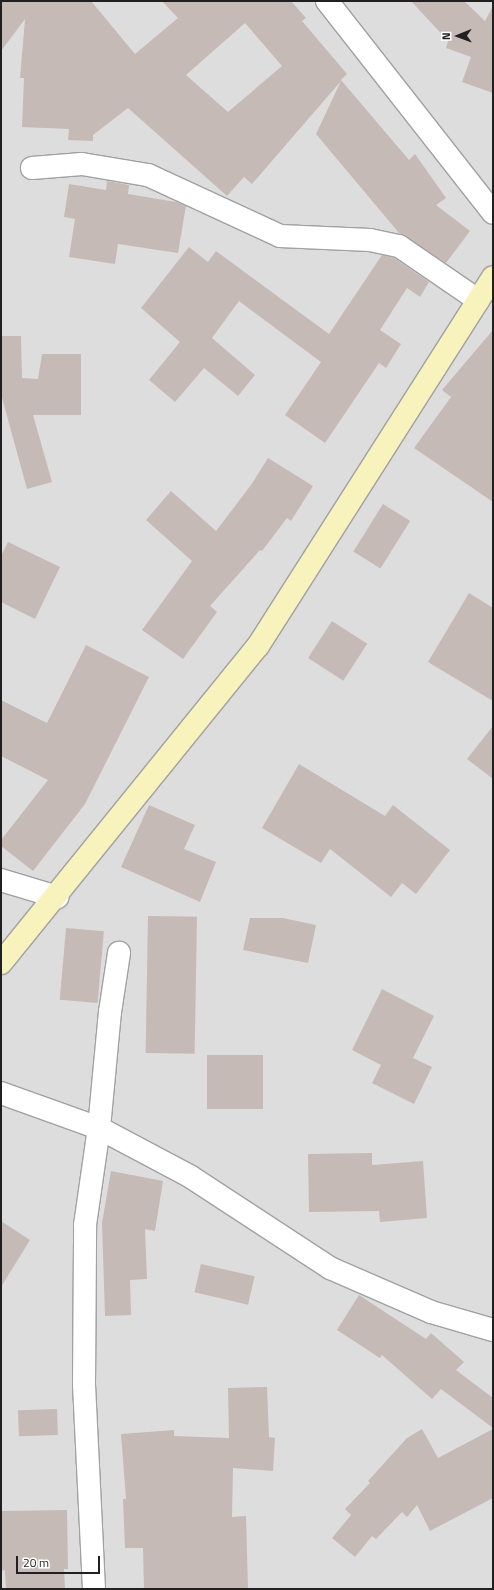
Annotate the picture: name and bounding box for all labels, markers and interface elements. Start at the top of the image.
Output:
north arrow [438,16,478,56]
text: N [438,32,454,40]
scale bar [18,1548,102,1574]
text: 20 m [23,1553,49,1572]

